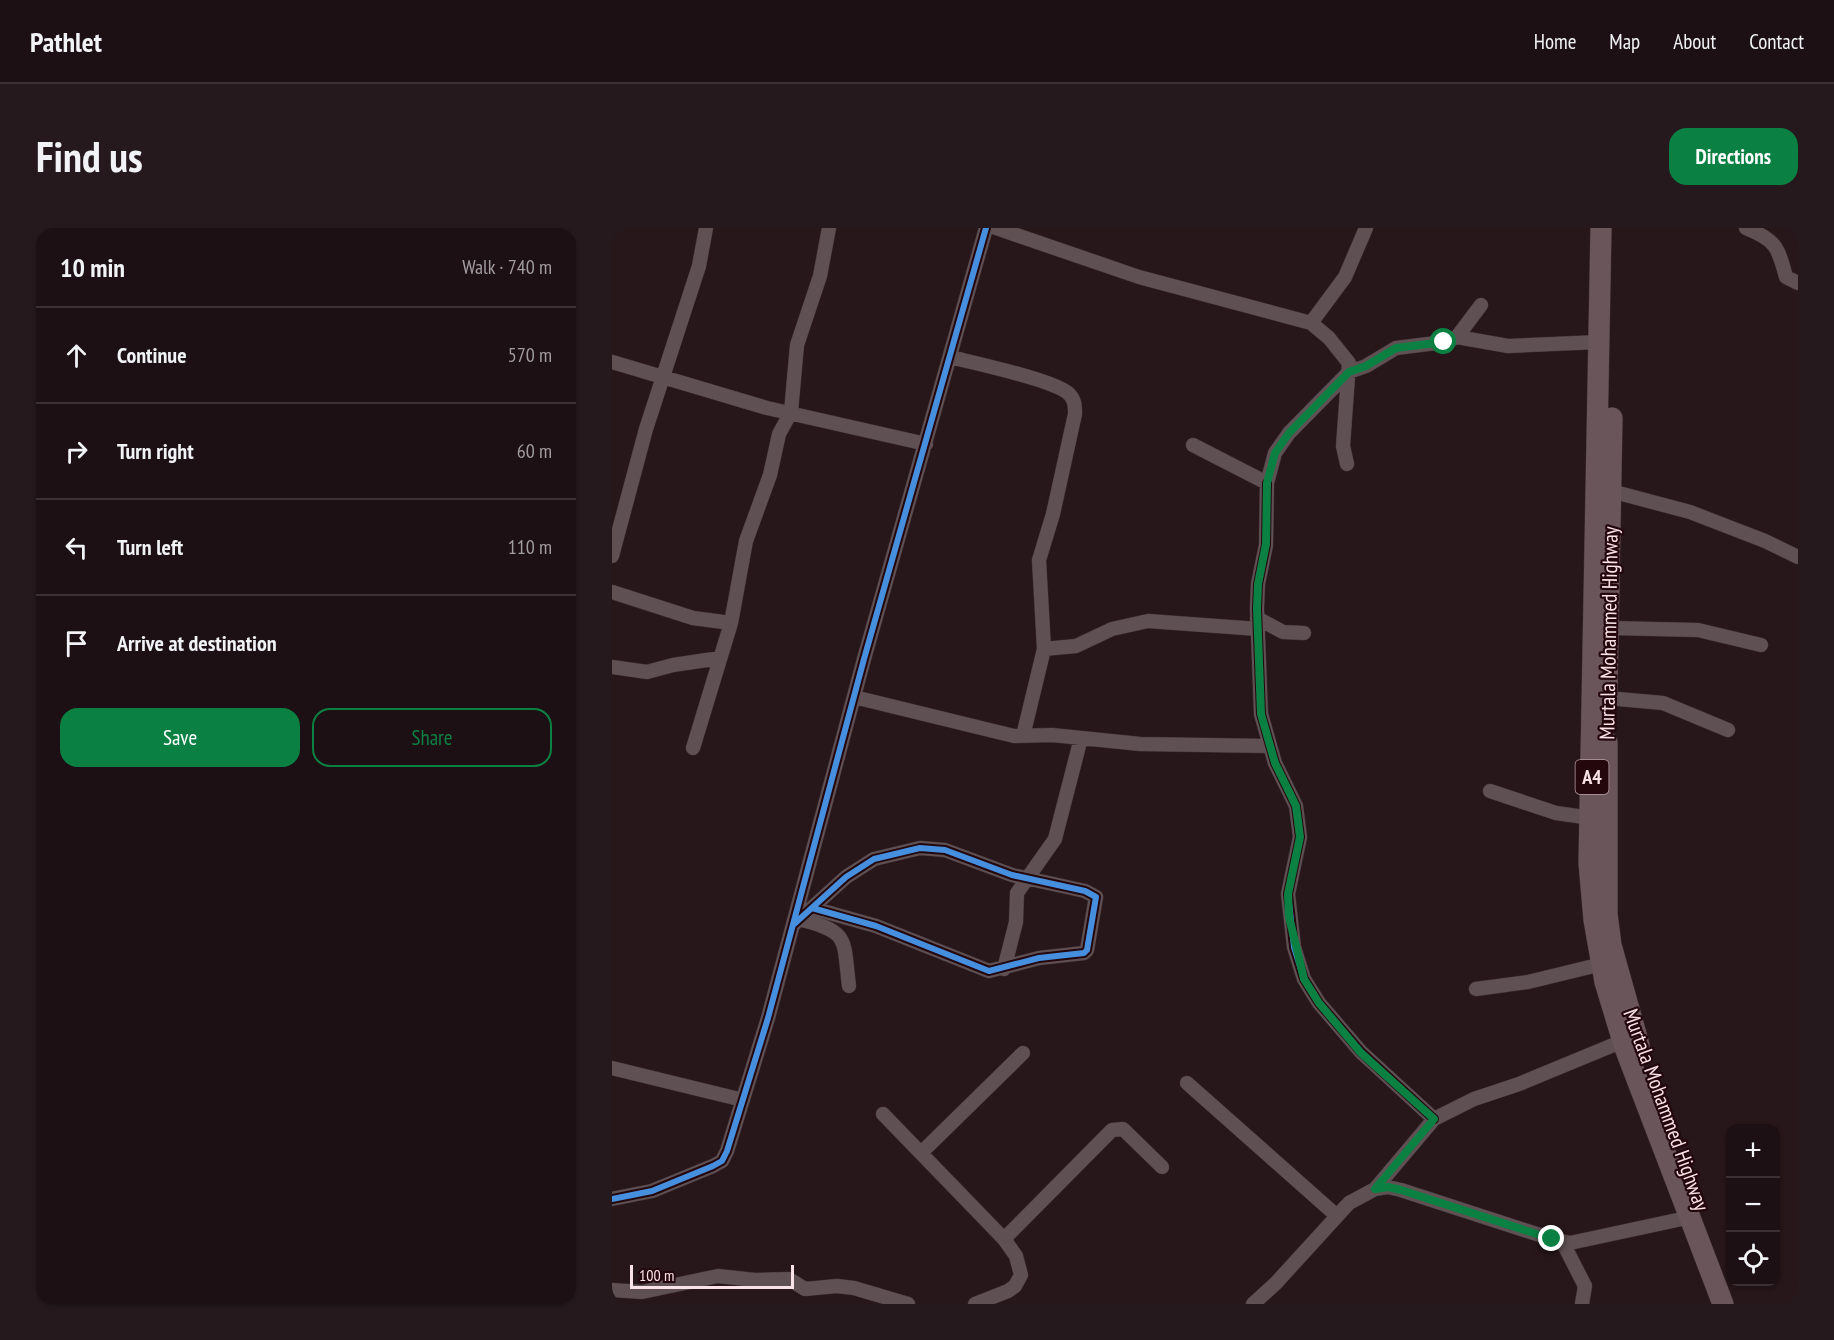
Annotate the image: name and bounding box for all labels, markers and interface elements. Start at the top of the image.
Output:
text: Pathlet [30,23,102,60]
text: Home [1534,28,1576,55]
text: Map [1609,28,1640,55]
text: About [1673,28,1716,55]
text: Contact [1749,28,1804,55]
button: Directions [1669,128,1798,185]
text: Find us [36,129,143,184]
text: 10 min [60,251,125,284]
text: Walk · 740 m [462,254,552,280]
route start [1430,328,1456,354]
icon: ahead [60,339,93,372]
text: Continue [117,341,187,369]
text: 570 m [508,342,552,368]
icon: right [60,435,93,468]
text: Turn right [117,437,194,465]
text: 60 m [517,438,552,464]
street label: Murtala Mohammed Highway [1593,526,1624,740]
icon: left [60,531,93,564]
text: Turn left [117,533,183,561]
text: 110 m [508,534,552,560]
icon: arrive [60,627,93,660]
text: Arrive at destination [117,629,277,657]
button: Save [60,708,300,767]
button: Share [312,708,552,767]
road number: A4 [1576,760,1608,794]
street label: Murtala Mohammed Highway [1617,1005,1716,1215]
map controls [1726,1124,1780,1286]
button: + [1726,1124,1780,1178]
button: − [1726,1178,1780,1232]
route end [1538,1225,1564,1251]
button: locate [1726,1232,1780,1286]
scale bar [630,1262,794,1290]
text: 100 m [639,1265,674,1285]

